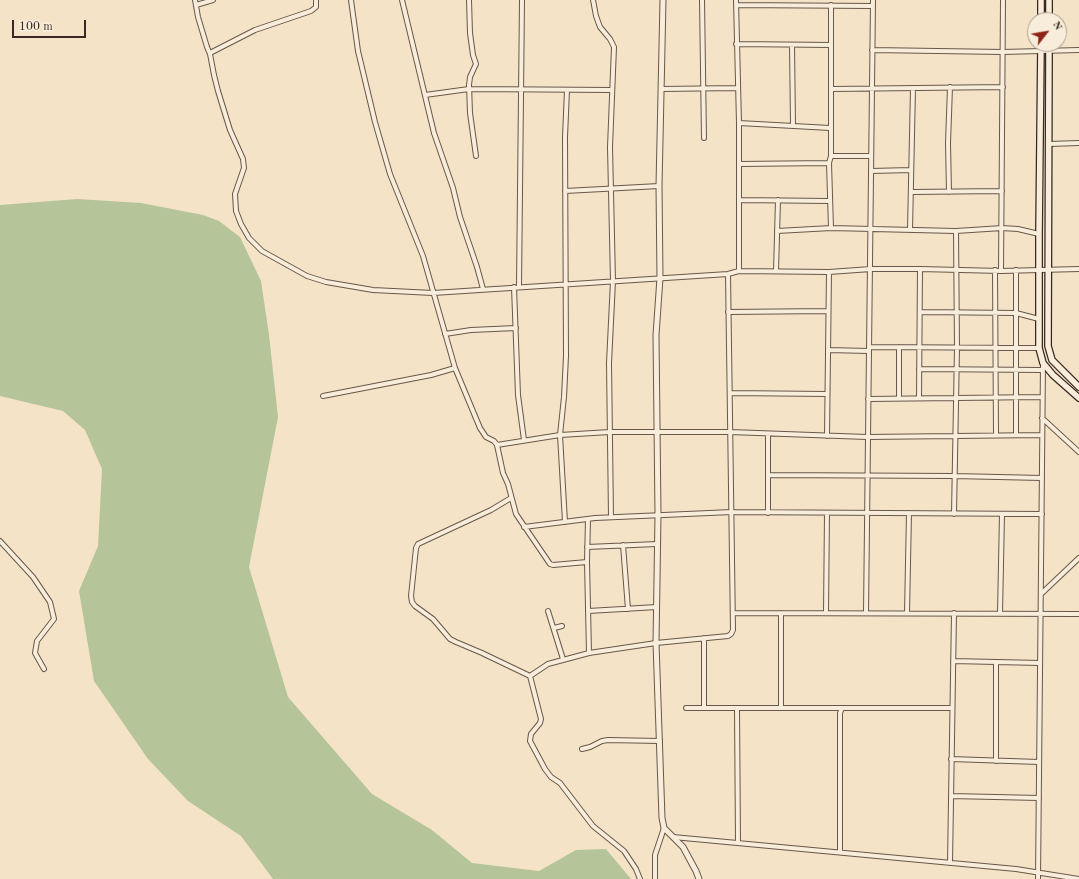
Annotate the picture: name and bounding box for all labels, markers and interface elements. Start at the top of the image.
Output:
scale bar [14,12,88,38]
north arrow [1027,12,1067,52]
text: N [1050,20,1064,33]
text: 100 m [19,21,53,33]

